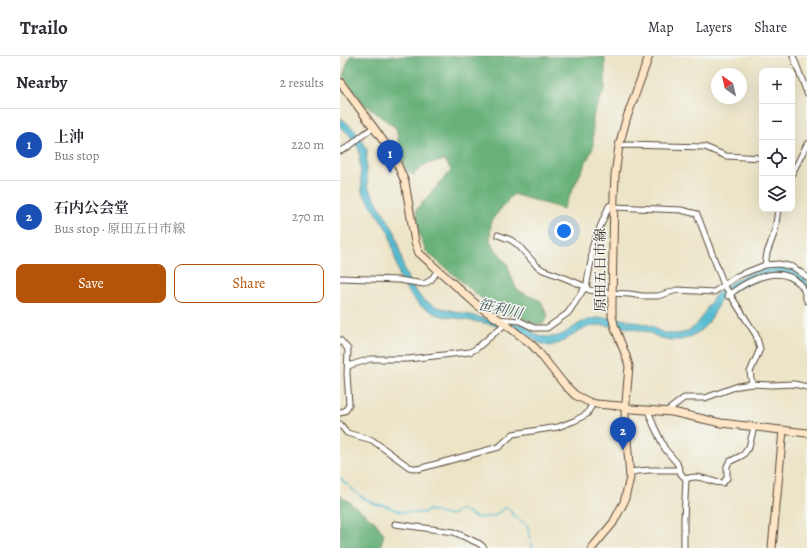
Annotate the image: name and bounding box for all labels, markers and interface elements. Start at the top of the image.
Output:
text: Trailo [20,15,68,41]
text: Map [648,18,674,37]
text: Layers [696,18,732,37]
text: Share [754,18,787,37]
north arrow [711,68,747,104]
map controls [759,68,795,212]
button: + [759,68,795,104]
text: Nearby [16,71,67,94]
text: 2 results [280,74,324,91]
button: − [759,104,795,140]
text: 上沖 [54,127,84,147]
text: 1 [27,136,31,153]
text: 220 m [291,136,324,153]
pin: 1 [377,140,403,173]
button: locate [759,140,795,176]
text: Bus stop [54,147,99,164]
button: layers [759,176,795,212]
text: 石内公会堂 [54,198,129,218]
text: 2 [26,208,32,225]
text: 270 m [292,208,324,225]
text: Bus stop · 原田五日市線 [54,220,185,237]
your location [554,221,574,241]
street label: 原田五日市線 [591,228,610,312]
button: Save [16,264,166,303]
button: Share [174,264,324,303]
water label: 笹利川 [476,294,526,324]
pin: 2 [610,417,636,450]

